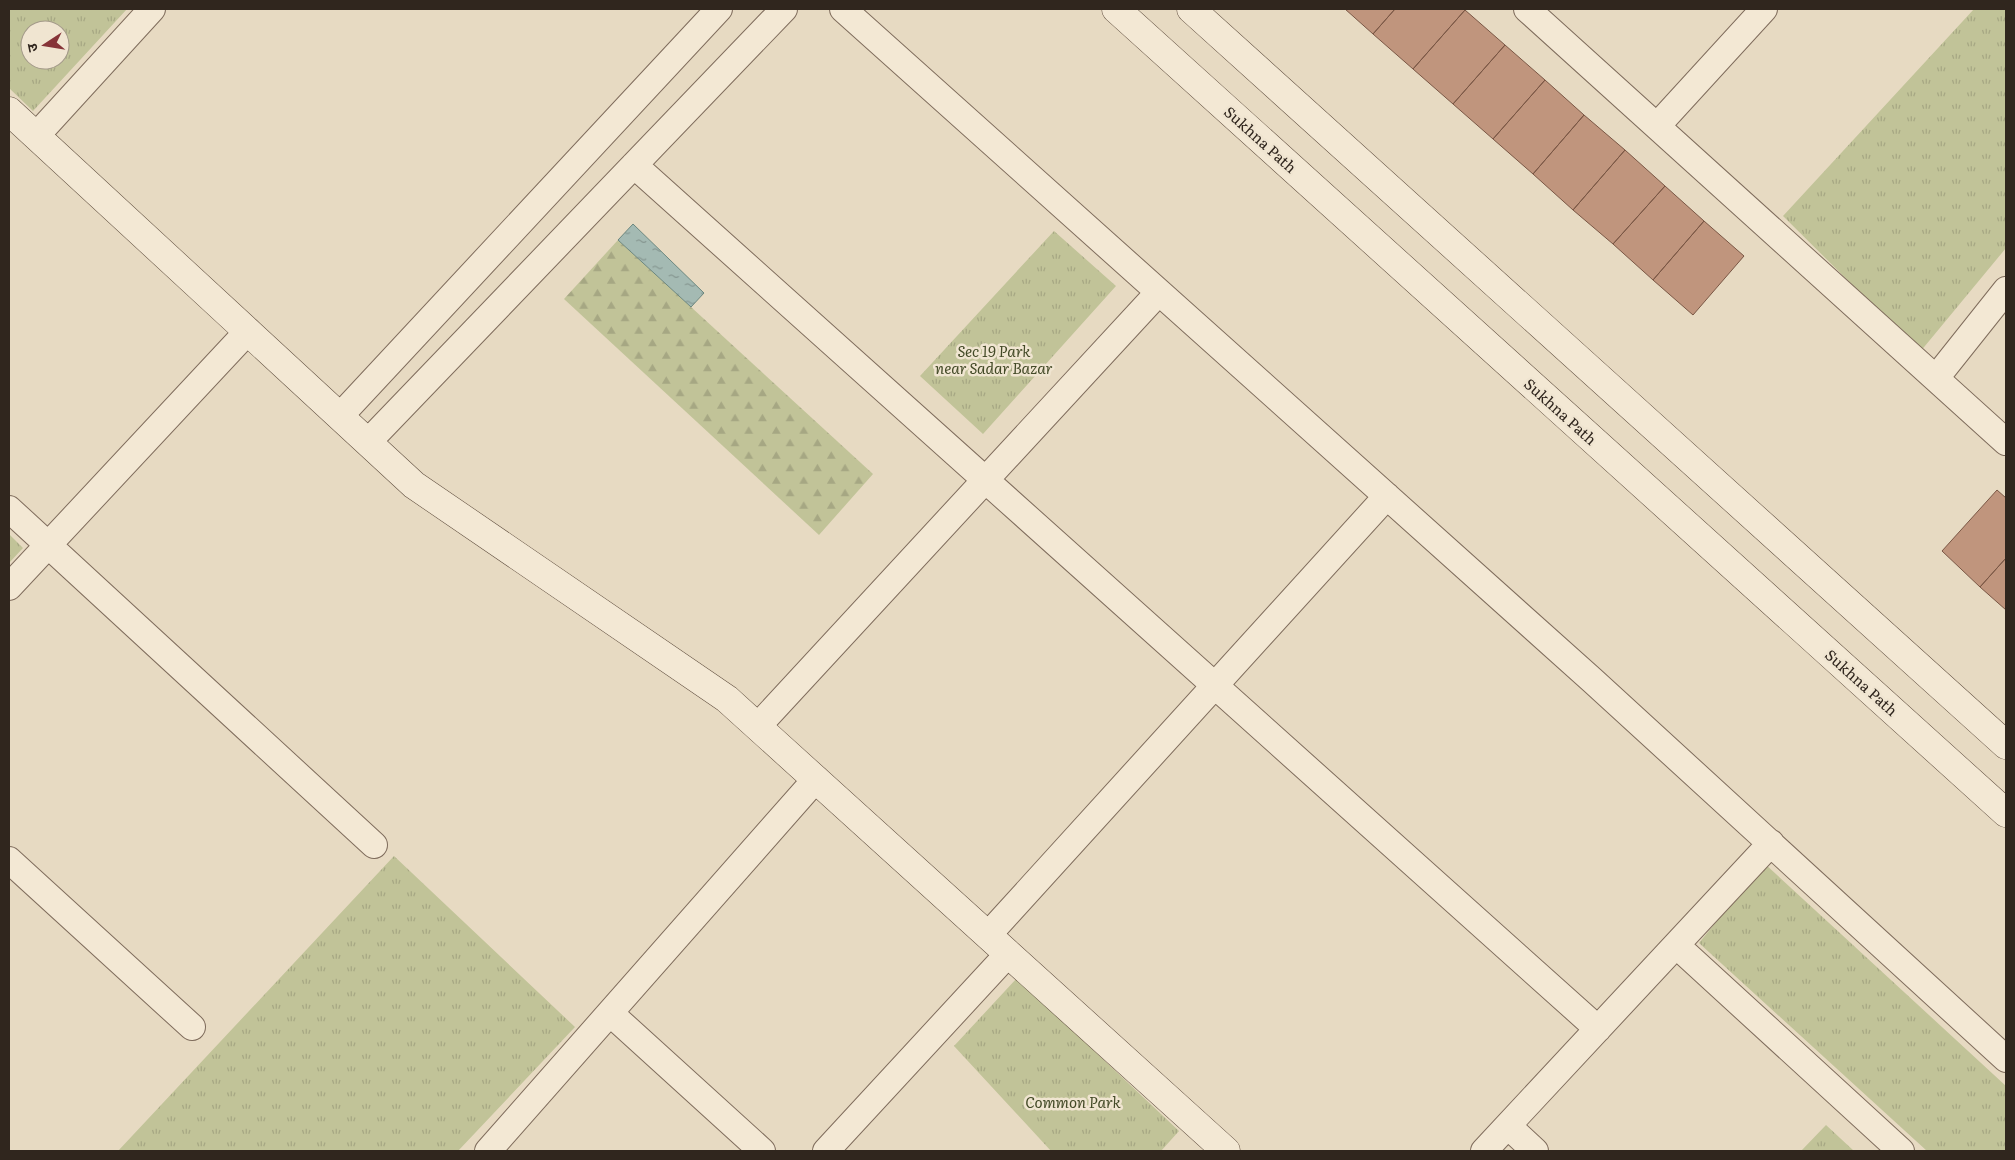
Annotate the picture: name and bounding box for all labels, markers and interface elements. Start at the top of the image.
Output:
north arrow [20,20,70,70]
text: उ [21,41,42,54]
street label: Sukhna Path [1220,100,1303,178]
park label: Sec 19 Park near Sadar Bazar [935,339,1053,379]
street label: Sukhna Path [1520,372,1603,450]
street label: Sukhna Path [1821,643,1904,721]
park label: Common Park [1025,1090,1121,1113]

